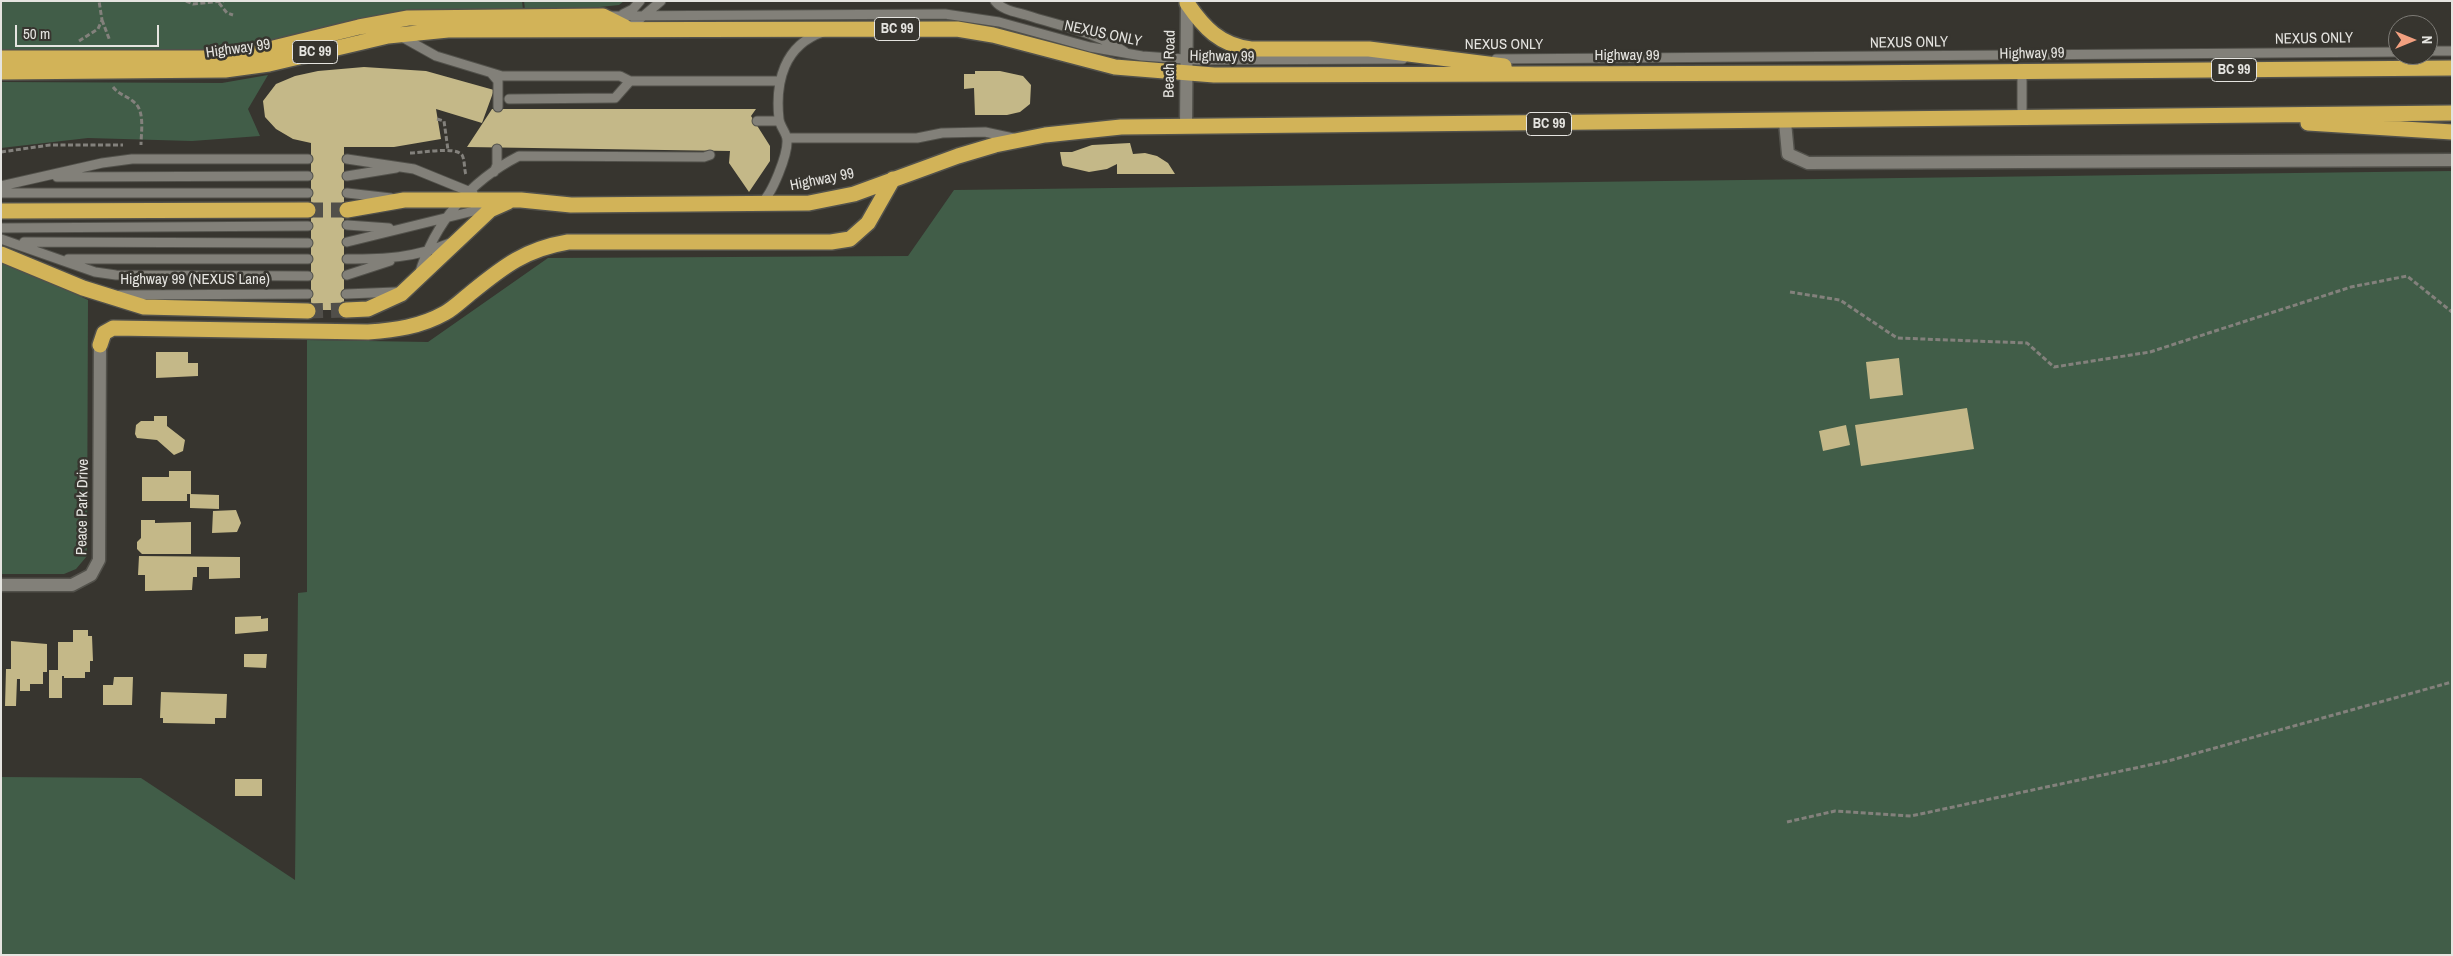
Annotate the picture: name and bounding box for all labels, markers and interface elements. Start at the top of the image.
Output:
scale bar [18,15,161,47]
north arrow [2388,15,2438,65]
street label: NEXUS ONLY [1063,17,1143,51]
road number: BC 99 [874,18,920,40]
text: 50 m [23,23,50,44]
street label: NEXUS ONLY [2275,29,2353,49]
street label: Beach Road [1160,30,1180,98]
street label: NEXUS ONLY [1870,33,1948,53]
street label: Highway 99 [205,36,271,62]
street label: NEXUS ONLY [1465,36,1543,54]
text: N [2418,36,2436,44]
road number: BC 99 [292,41,338,64]
street label: Highway 99 [1999,44,2065,64]
street label: Highway 99 [1189,47,1255,67]
street label: Highway 99 [1595,47,1659,65]
road number: BC 99 [2212,58,2256,82]
road number: BC 99 [1526,112,1572,136]
street label: Highway 99 [788,165,856,195]
street label: Highway 99 (NEXUS Lane) [120,271,270,289]
street label: Peace Park Drive [73,459,93,555]

